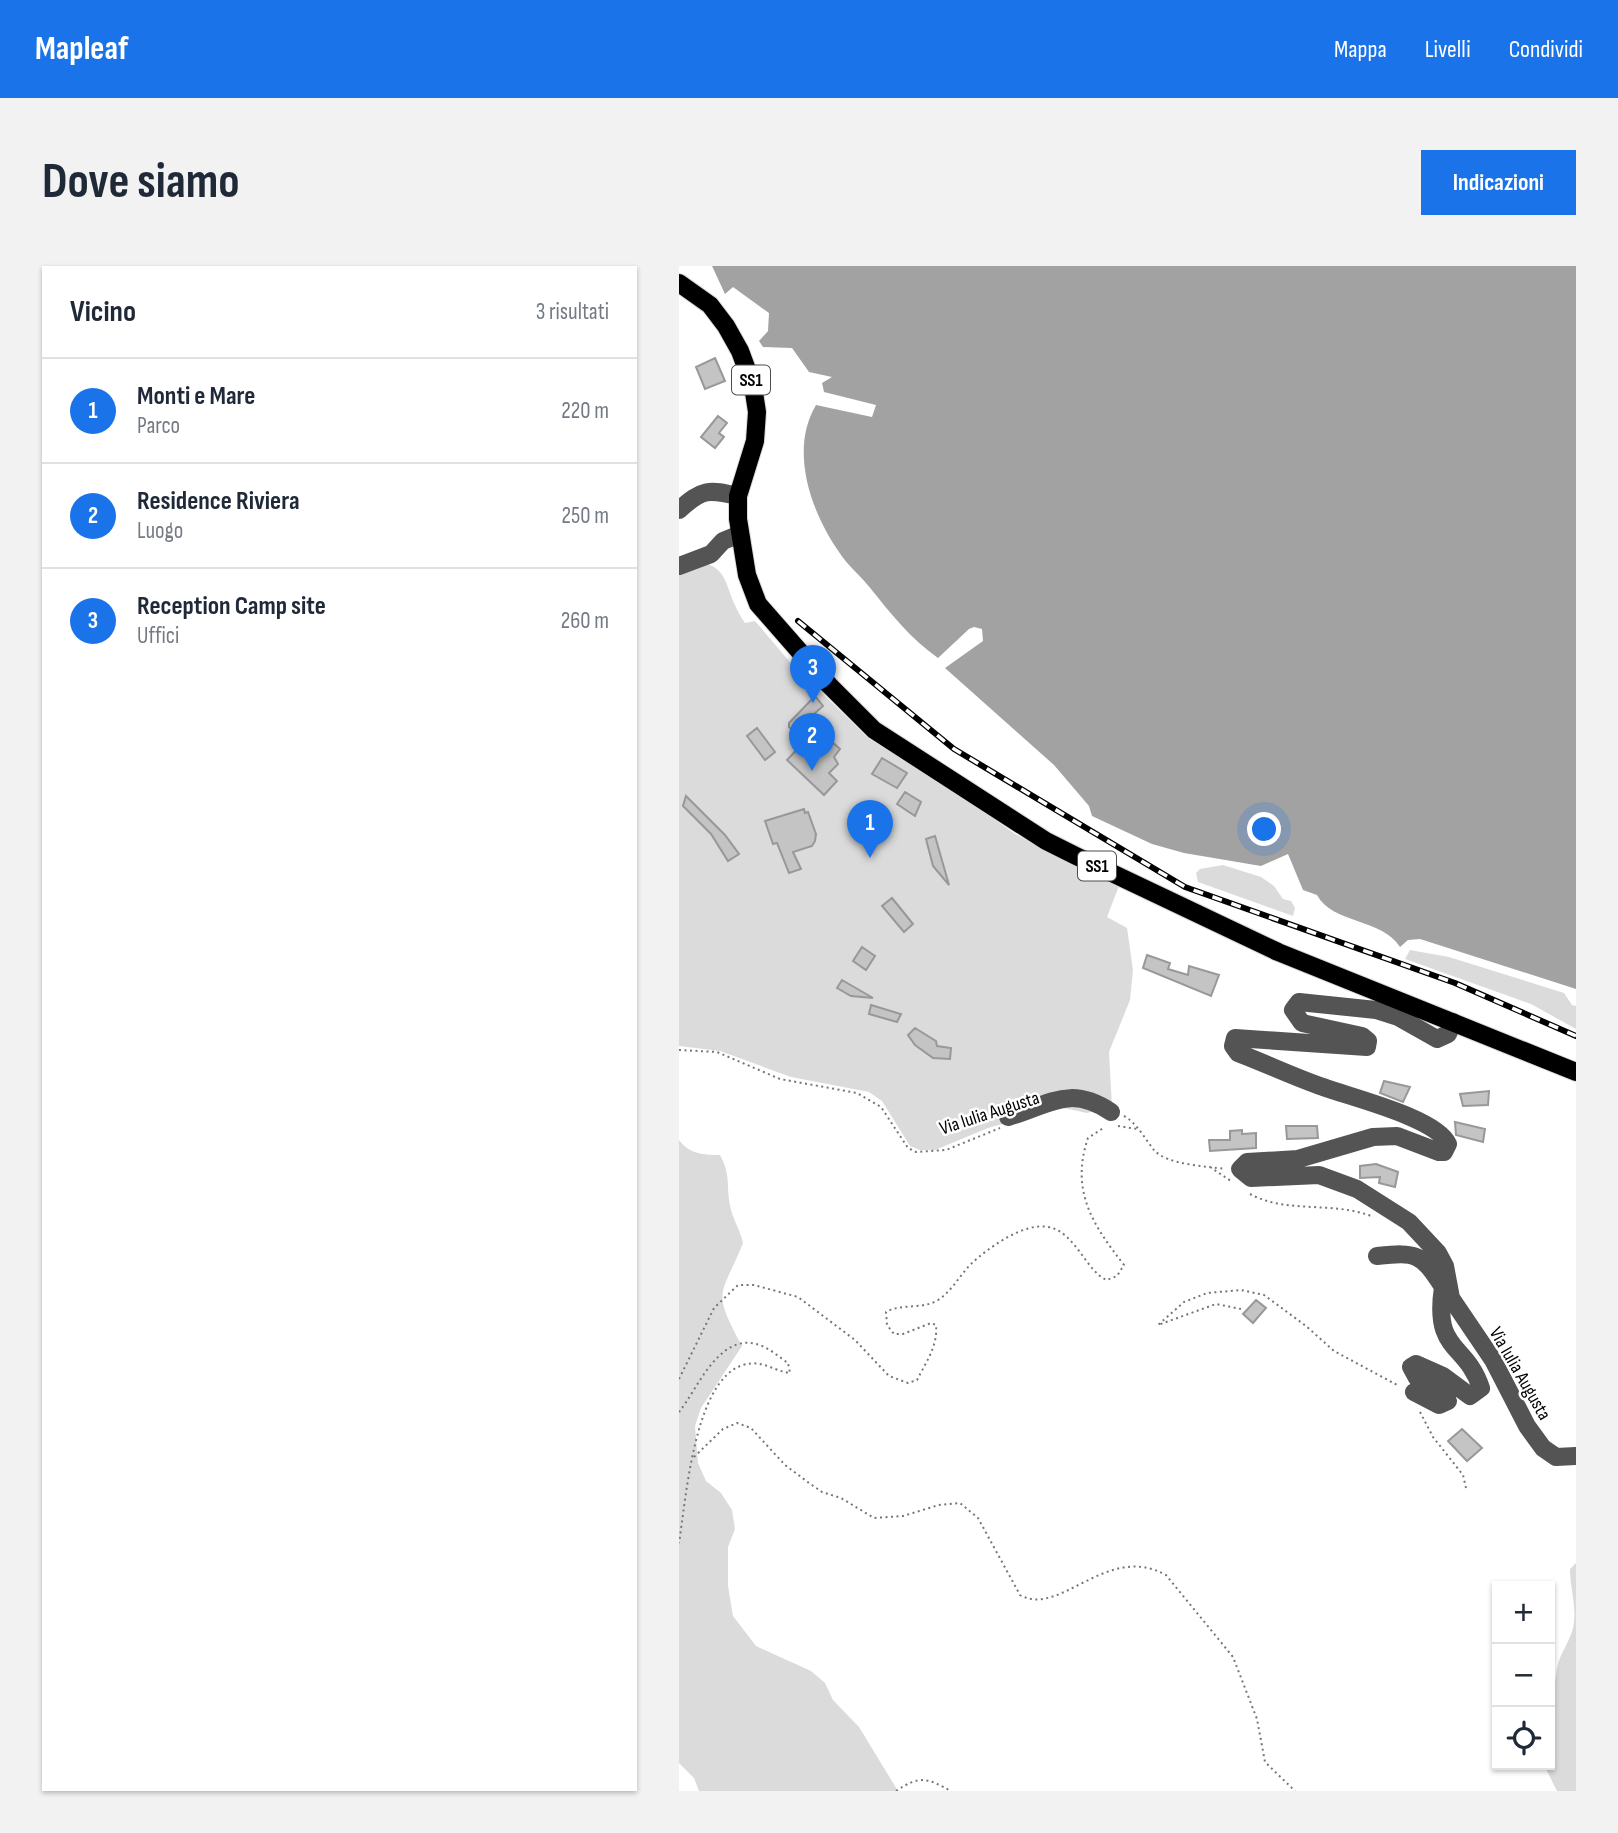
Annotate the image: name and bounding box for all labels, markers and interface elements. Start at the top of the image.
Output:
text: Mapleaf [35,29,128,69]
text: Mappa [1334,35,1387,64]
text: Livelli [1425,35,1471,64]
text: Condividi [1509,35,1583,64]
button: Indicazioni [1421,150,1576,215]
text: Dove siamo [42,153,240,212]
text: Vicino [70,294,136,330]
text: 3 risultati [536,298,609,326]
road number: SS1 [732,366,770,394]
text: Monti e Mare [137,381,255,412]
text: 1 [88,397,98,425]
text: 220 m [561,397,609,425]
text: Parco [137,412,180,440]
text: Residence Riviera [137,486,300,517]
text: 2 [88,502,98,530]
text: 250 m [562,502,609,530]
text: Luogo [137,517,183,545]
text: Reception Camp site [137,591,326,622]
text: 3 [88,607,98,635]
text: 260 m [561,607,609,635]
text: Uffici [137,622,179,650]
pin: 3 [790,645,836,703]
pin: 2 [789,713,835,771]
pin: 1 [847,800,893,858]
your location [1247,812,1281,846]
road number: SS1 [1078,852,1116,880]
street label: Via Iulia Augusta [937,1087,1042,1140]
street label: Via Iulia Augusta [1484,1323,1556,1424]
map controls [1492,1581,1555,1770]
button: + [1492,1581,1555,1644]
button: − [1492,1644,1555,1707]
button: locate [1492,1707,1555,1770]

